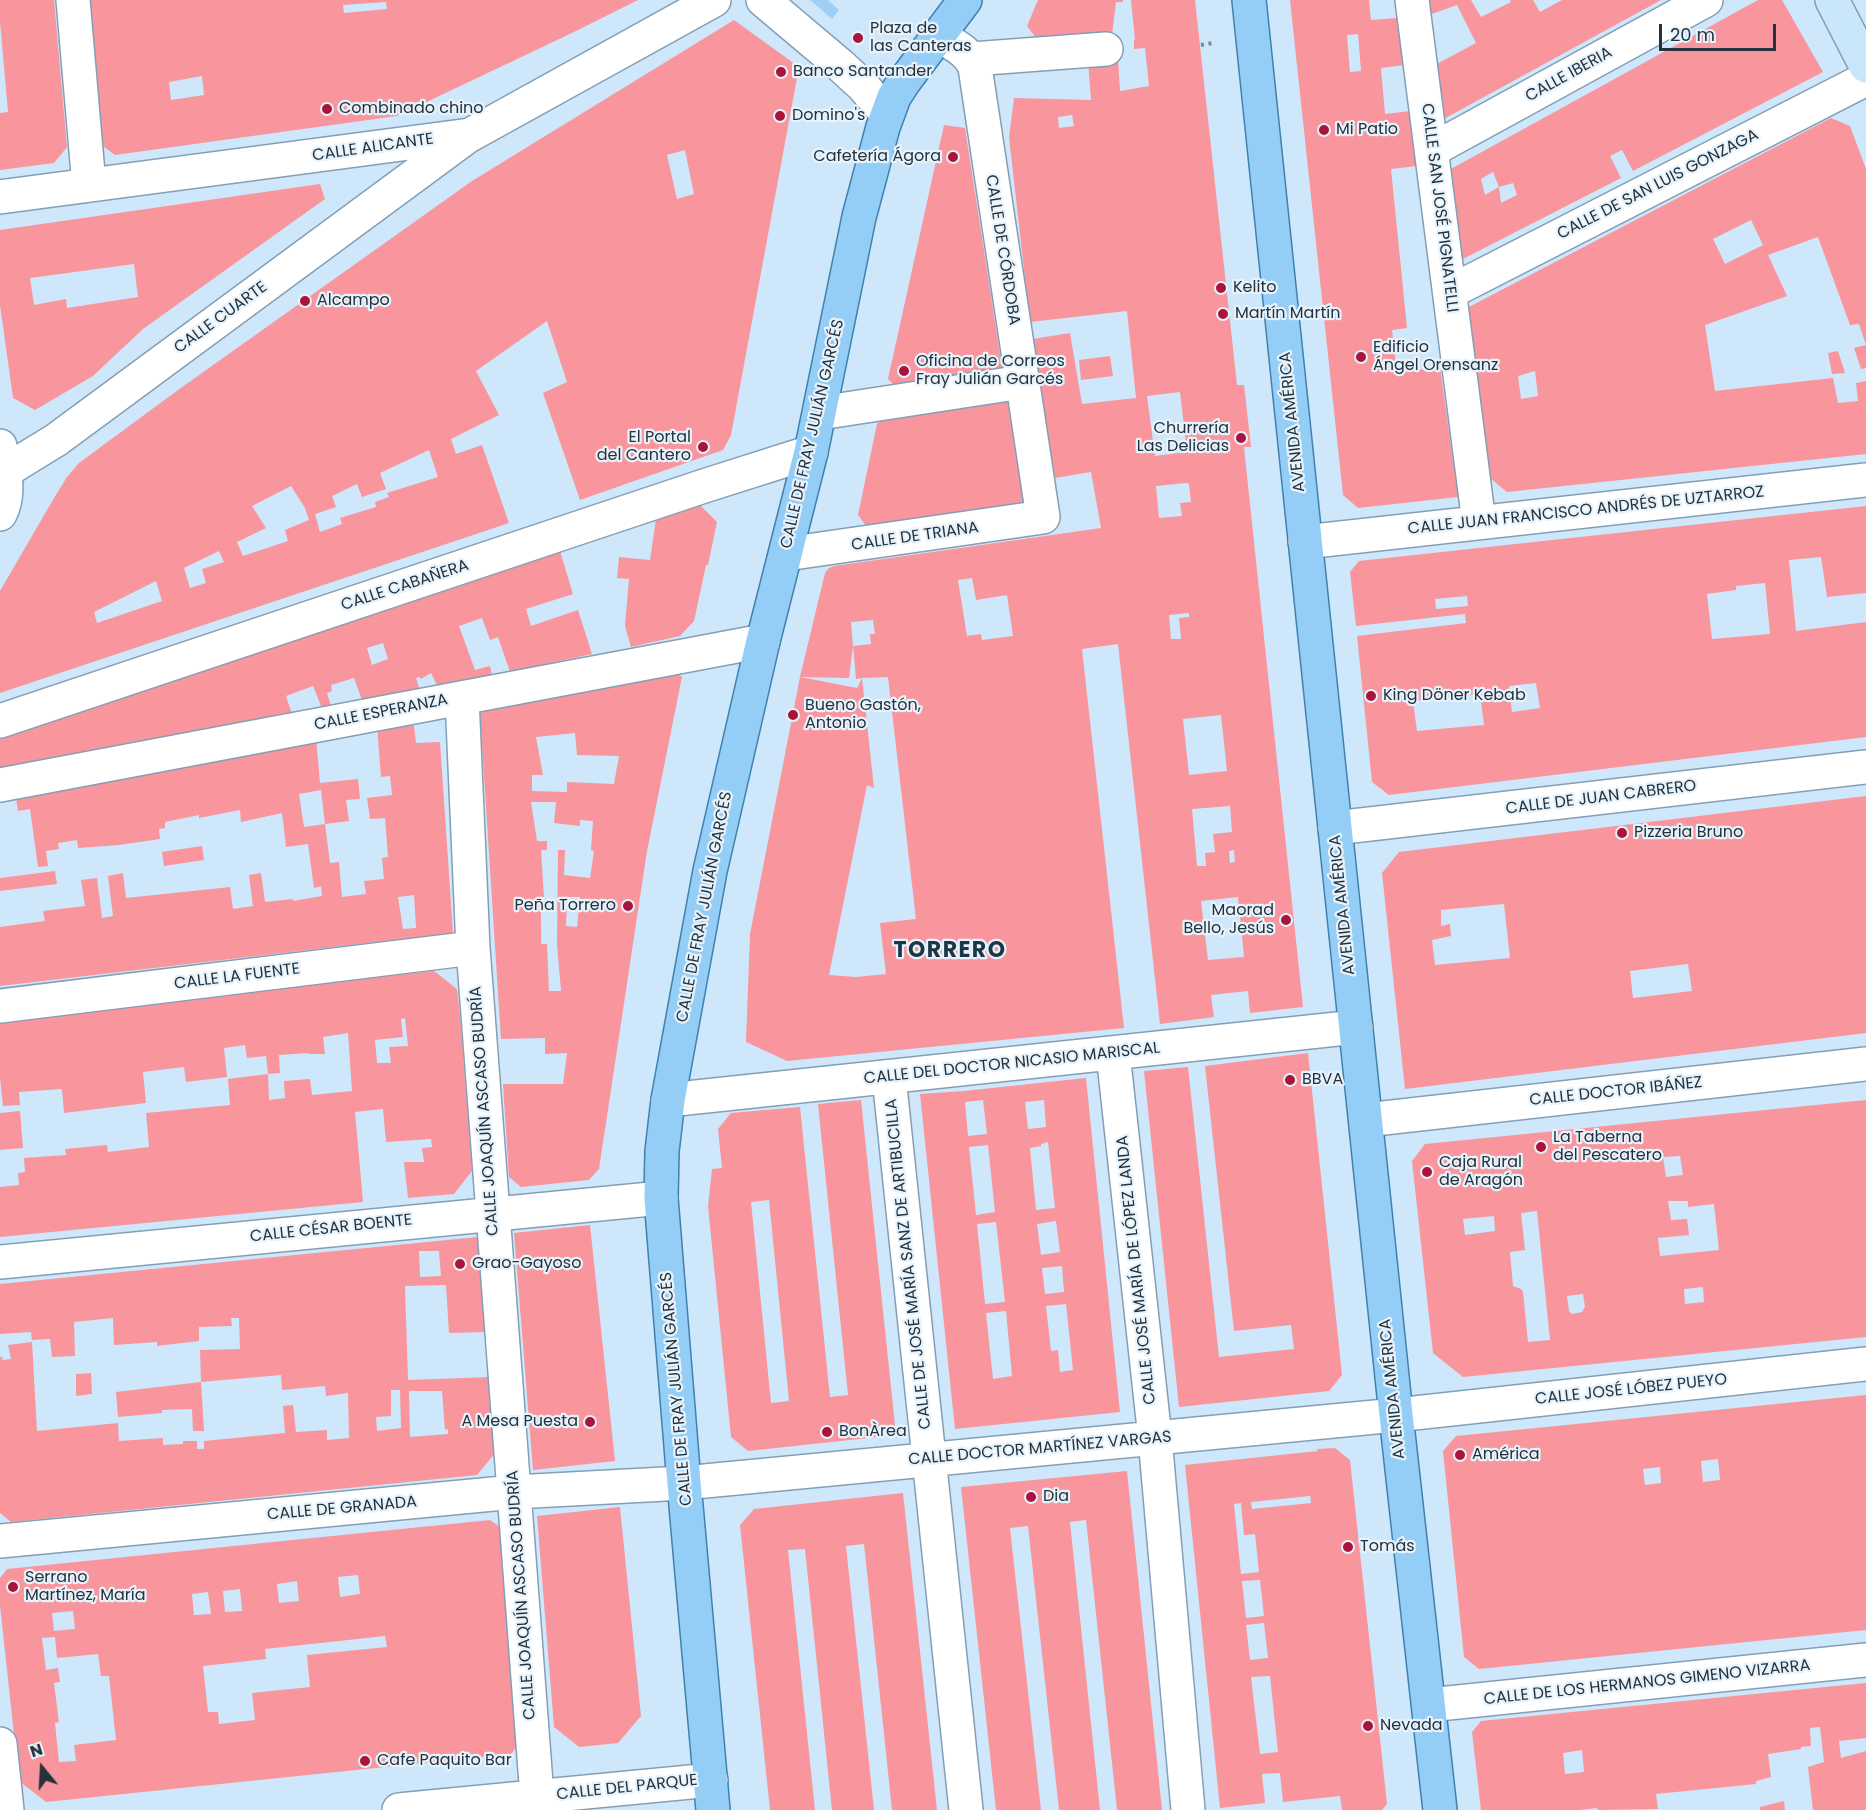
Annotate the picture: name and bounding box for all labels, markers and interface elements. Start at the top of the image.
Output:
scale bar [1662,12,1779,50]
place label: Plaza de las Canteras [870,19,972,57]
text: 20 m [1670,22,1715,47]
marker: Plaza de las Canteras [851,31,865,45]
street label: CALLE IBERIA [1522,43,1616,107]
place label: Banco Santander [793,62,932,82]
marker: Banco Santander [774,65,788,79]
place label: Combinado chino [339,99,484,119]
marker: Combinado chino [320,102,334,116]
street label: CALLE SAN JOSÉ PIGNATELLI [1417,102,1461,314]
place label: Domino's [792,106,865,126]
marker: Domino's [773,109,787,123]
place label: Mi Patio [1336,120,1398,140]
marker: Mi Patio [1317,123,1331,137]
street label: CALLE DE SAN LUIS GONZAGA [1554,126,1762,244]
street label: CALLE ALICANTE [311,130,435,166]
place label: Cafetería Ágora [813,147,941,167]
marker: Cafetería Ágora [946,150,960,164]
street label: CALLE DE CÓRDOBA [981,173,1023,327]
street label: CALLE CUARTE [171,278,271,358]
place label: Kelito [1233,278,1276,298]
marker: Kelito [1214,281,1228,295]
place label: Alcampo [317,291,390,311]
marker: Alcampo [298,294,312,308]
place label: Martín Martín [1235,304,1340,324]
marker: Martín Martín [1216,307,1230,321]
street label: CALLE DE FRAY JULIÁN GARCÉS [777,317,849,551]
place label: Edificio Ángel Orensanz [1373,338,1498,376]
marker: Edificio Ángel Orensanz [1354,350,1368,364]
street label: AVENIDA AMÉRICA [1276,351,1310,493]
place label: Oficina de Correos Fray Julián Garcés [916,352,1065,390]
marker: Oficina de Correos Fray Julián Garcés [897,364,911,378]
place label: Churrería Las Delicias [1137,419,1229,457]
place label: El Portal del Cantero [597,428,691,466]
marker: Churrería Las Delicias [1234,431,1248,445]
marker: El Portal del Cantero [696,440,710,454]
street label: CALLE JUAN FRANCISCO ANDRÉS DE UZTARROZ [1407,483,1765,539]
street label: CALLE DE TRIANA [850,519,980,555]
street label: CALLE CABAÑERA [339,556,471,616]
place label: King Döner Kebab [1383,686,1526,706]
marker: King Döner Kebab [1364,689,1378,703]
street label: CALLE ESPERANZA [313,691,449,735]
place label: Bueno Gastón, Antonio [805,696,921,734]
marker: Bueno Gastón, Antonio [786,708,800,722]
street label: CALLE DE JUAN CABRERO [1505,777,1697,819]
street label: CALLE DE FRAY JULIÁN GARCÉS [673,790,737,1024]
place label: Pizzeria Bruno [1634,823,1743,843]
marker: Pizzeria Bruno [1615,826,1629,840]
street label: AVENIDA AMÉRICA [1326,834,1360,976]
place label: Peña Torrero [515,896,616,916]
marker: Peña Torrero [621,899,635,913]
place label: Maorad Bello, Jesús [1183,901,1274,939]
marker: Maorad Bello, Jesús [1279,913,1293,927]
district label: TORRERO [893,938,1007,964]
street label: CALLE LA FUENTE [173,960,301,994]
street label: CALLE JOAQUÍN ASCASO BUDRÍA [467,986,503,1236]
street label: CALLE DEL DOCTOR NICASIO MARISCAL [863,1039,1161,1089]
place label: BBVA [1302,1070,1343,1090]
marker: BBVA [1283,1073,1297,1087]
street label: CALLE DOCTOR IBÁÑEZ [1529,1073,1703,1111]
street label: CALLE DE JOSÉ MARÍA SANZ DE ARTIBUCILLA [882,1098,936,1430]
place label: La Taberna del Pescatero [1553,1128,1662,1166]
street label: CALLE JOSÉ MARÍA DE LÓPEZ LANDA [1113,1135,1161,1405]
marker: La Taberna del Pescatero [1534,1140,1548,1154]
place label: Caja Rural de Aragón [1439,1153,1523,1191]
marker: Caja Rural de Aragón [1420,1165,1434,1179]
street label: CALLE CÉSAR BOENTE [249,1211,413,1247]
place label: Grao-Gayoso [472,1254,581,1274]
marker: Grao-Gayoso [453,1257,467,1271]
street label: CALLE DE FRAY JULIÁN GARCÉS [657,1271,697,1507]
street label: AVENIDA AMÉRICA [1376,1318,1410,1460]
street label: CALLE JOSÉ LÓBEZ PUEYO [1534,1370,1728,1410]
place label: A Mesa Puesta [461,1412,578,1432]
marker: A Mesa Puesta [583,1415,597,1429]
place label: BonÀrea [839,1422,907,1442]
marker: BonÀrea [820,1425,834,1439]
street label: CALLE DOCTOR MARTÍNEZ VARGAS [908,1428,1172,1470]
place label: América [1472,1445,1540,1465]
marker: América [1453,1448,1467,1462]
street label: CALLE JOAQUÍN ASCASO BUDRÍA [504,1470,540,1720]
place label: Dia [1043,1487,1069,1507]
marker: Dia [1024,1490,1038,1504]
street label: CALLE DE GRANADA [266,1493,418,1525]
place label: Tomás [1360,1537,1415,1557]
marker: Tomás [1341,1540,1355,1554]
place label: Serrano Martínez, María [25,1568,146,1606]
marker: Serrano Martínez, María [6,1580,20,1594]
street label: CALLE DE LOS HERMANOS GIMENO VIZARRA [1483,1656,1811,1710]
place label: Nevada [1380,1716,1443,1736]
marker: Nevada [1361,1719,1375,1733]
north arrow [12,1738,72,1798]
text: N [27,1738,46,1763]
place label: Cafe Paquito Bar [377,1751,512,1771]
marker: Cafe Paquito Bar [358,1754,372,1768]
street label: CALLE DEL PARQUE [556,1771,698,1805]

